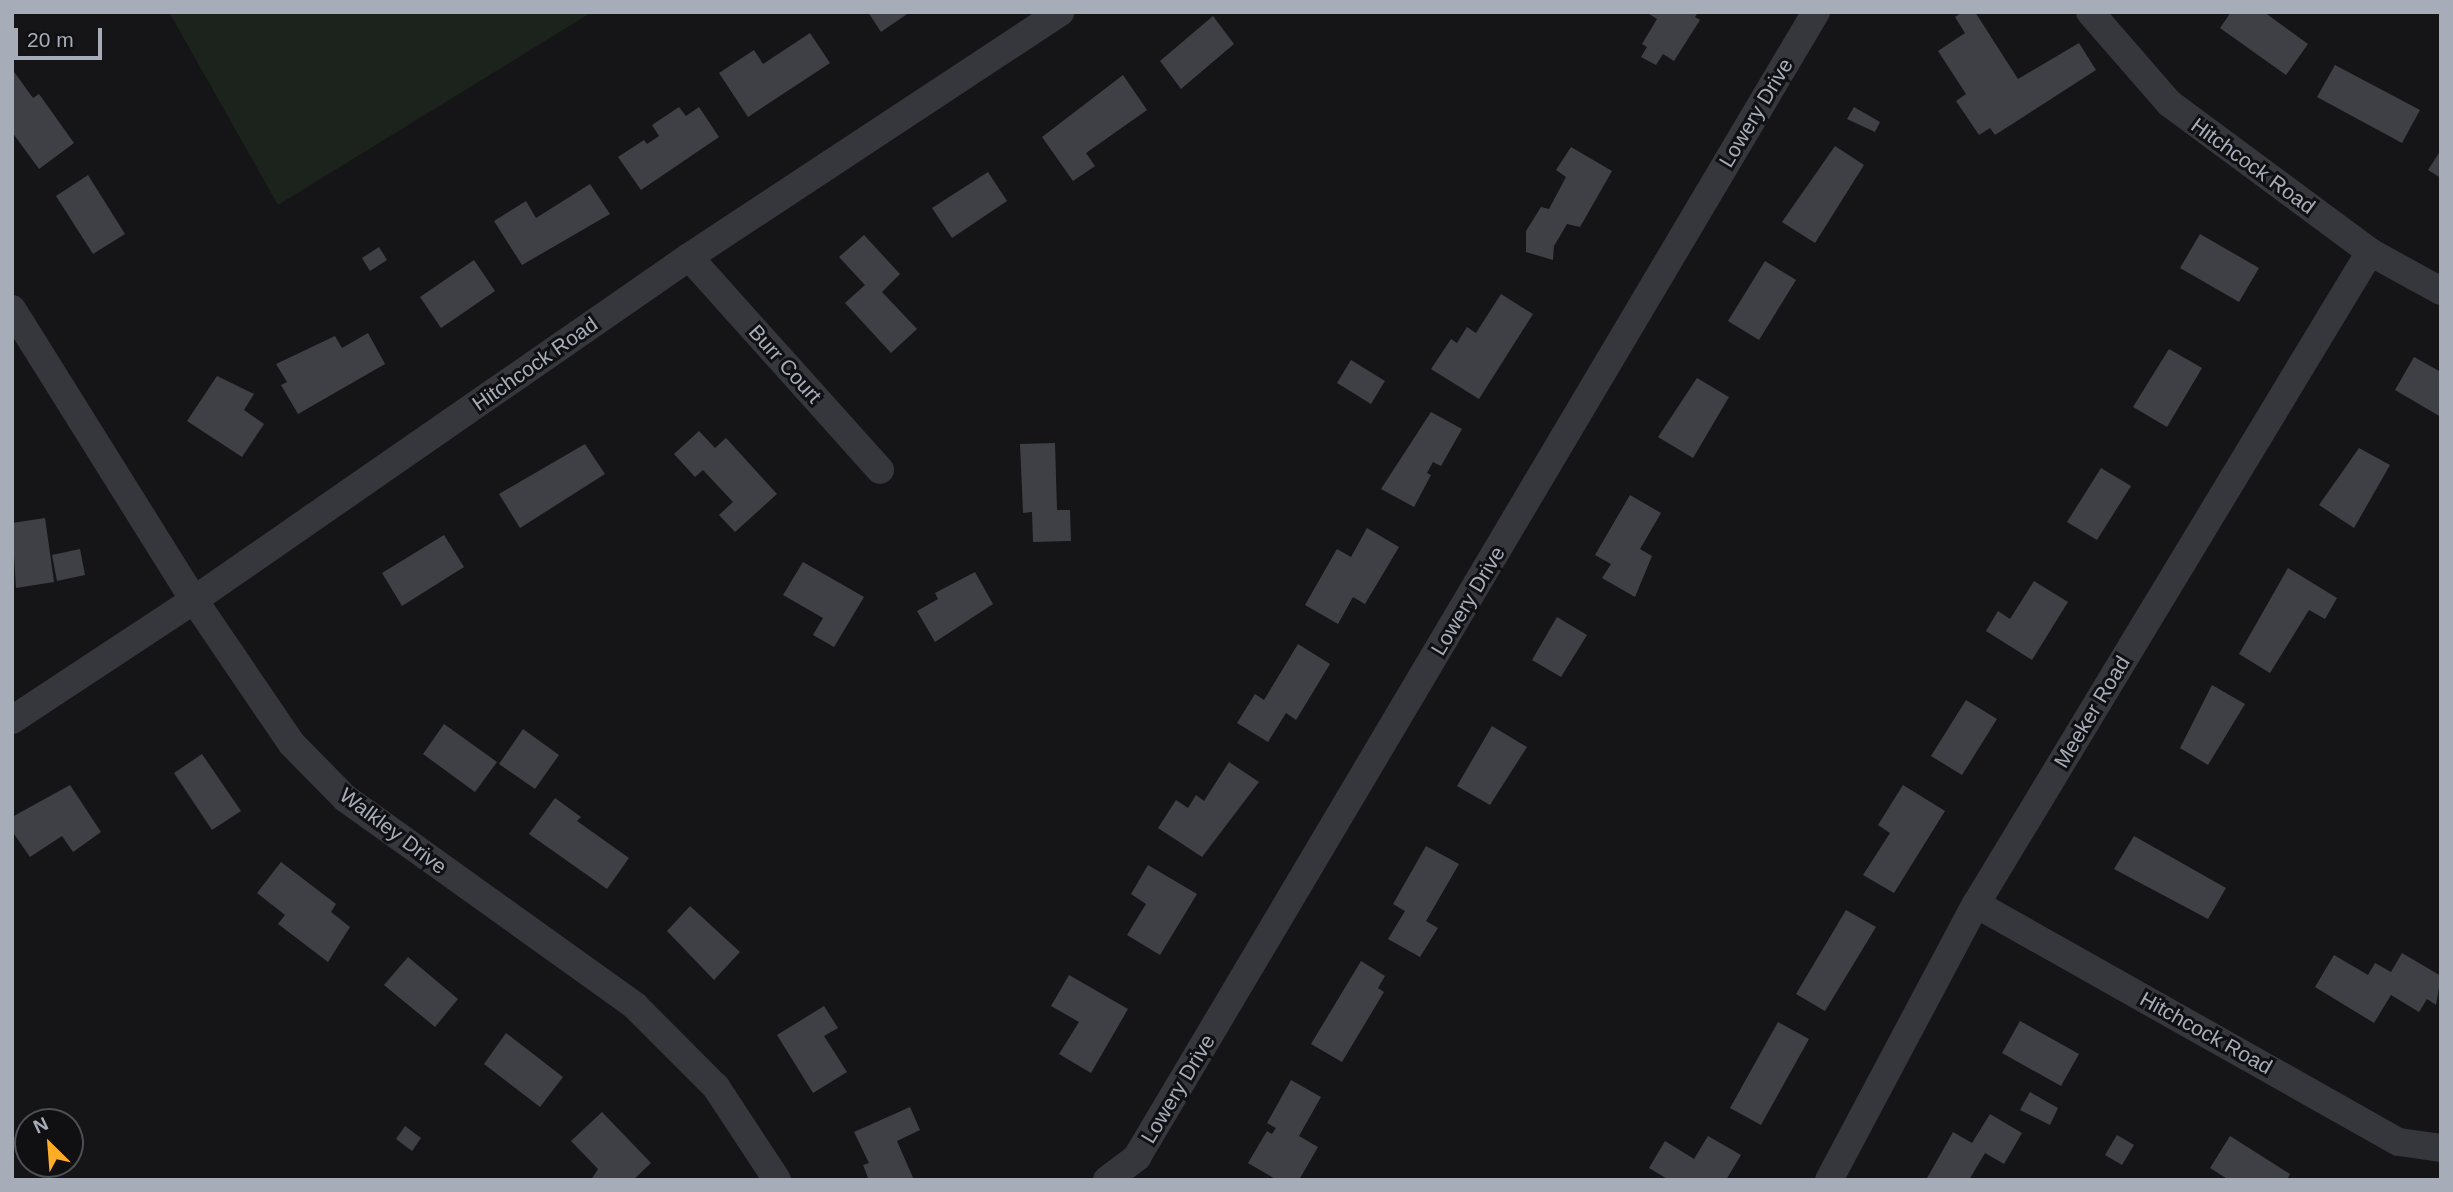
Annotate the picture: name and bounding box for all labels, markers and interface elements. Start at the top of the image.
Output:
scale bar [18,14,105,58]
text: 20 m [27,28,74,51]
street label: Lowery Drive [1714,54,1798,172]
street label: Hitchcock Road [2186,113,2320,219]
street label: Hitchcock Road [468,312,602,416]
street label: Burr Court [743,320,827,408]
street label: Lowery Drive [1426,542,1510,660]
street label: Meeker Road [2049,651,2135,773]
street label: Walkley Drive [334,783,452,879]
street label: Hitchcock Road [2136,986,2276,1080]
street label: Lowery Drive [1136,1030,1220,1148]
north arrow [14,1108,84,1178]
text: N [30,1113,51,1138]

